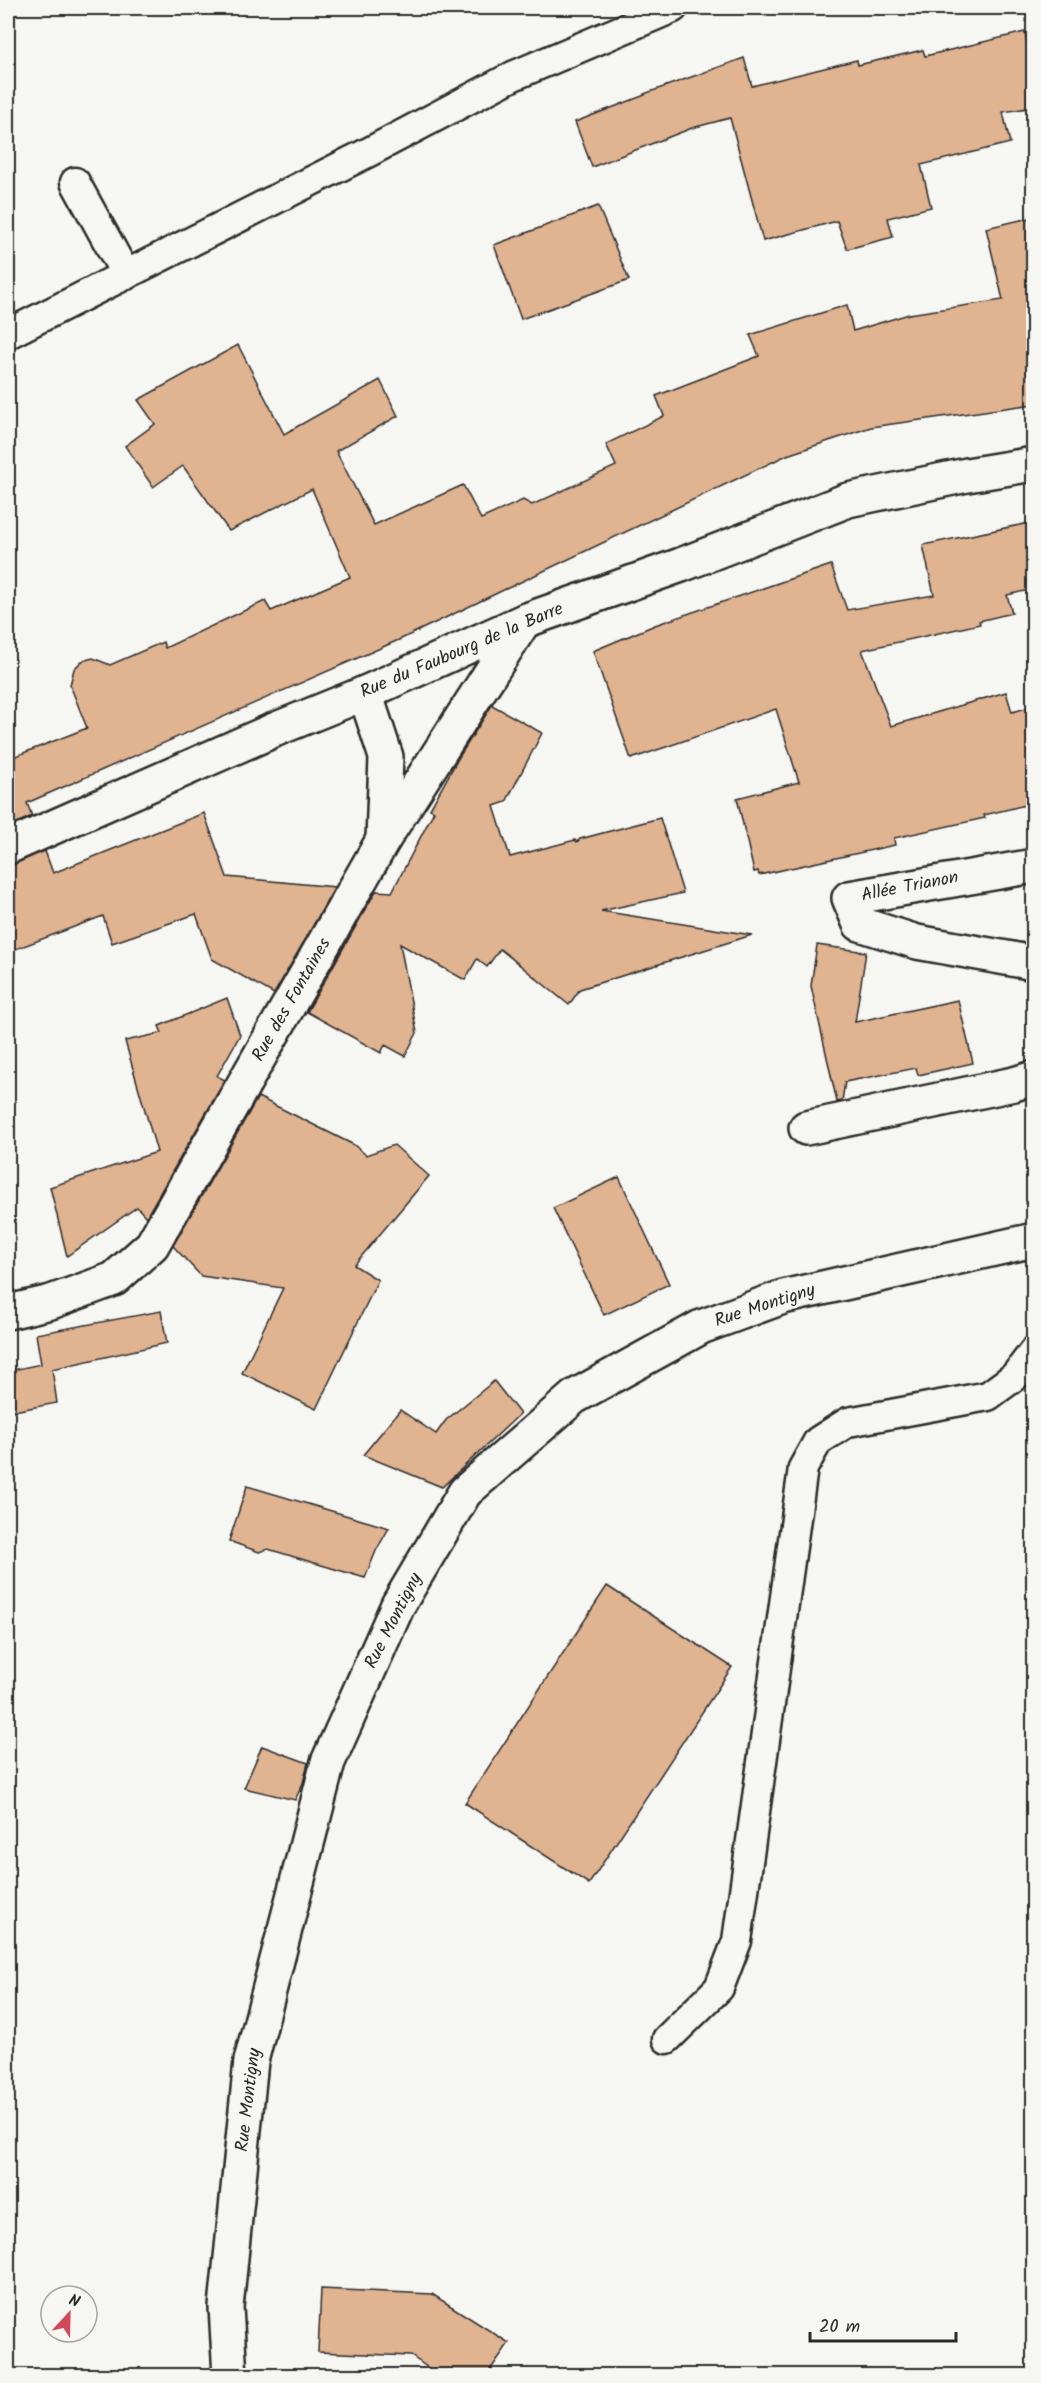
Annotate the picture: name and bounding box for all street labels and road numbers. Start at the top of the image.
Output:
street label: Rue du Faubourg de la Barre [356,595,568,707]
street label: Allée Trianon [859,863,961,911]
street label: Rue des Fontaines [245,932,339,1067]
street label: Rue Montigny [711,1276,820,1336]
street label: Rue Montigny [357,1567,431,1674]
street label: Rue Montigny [228,2046,270,2154]

